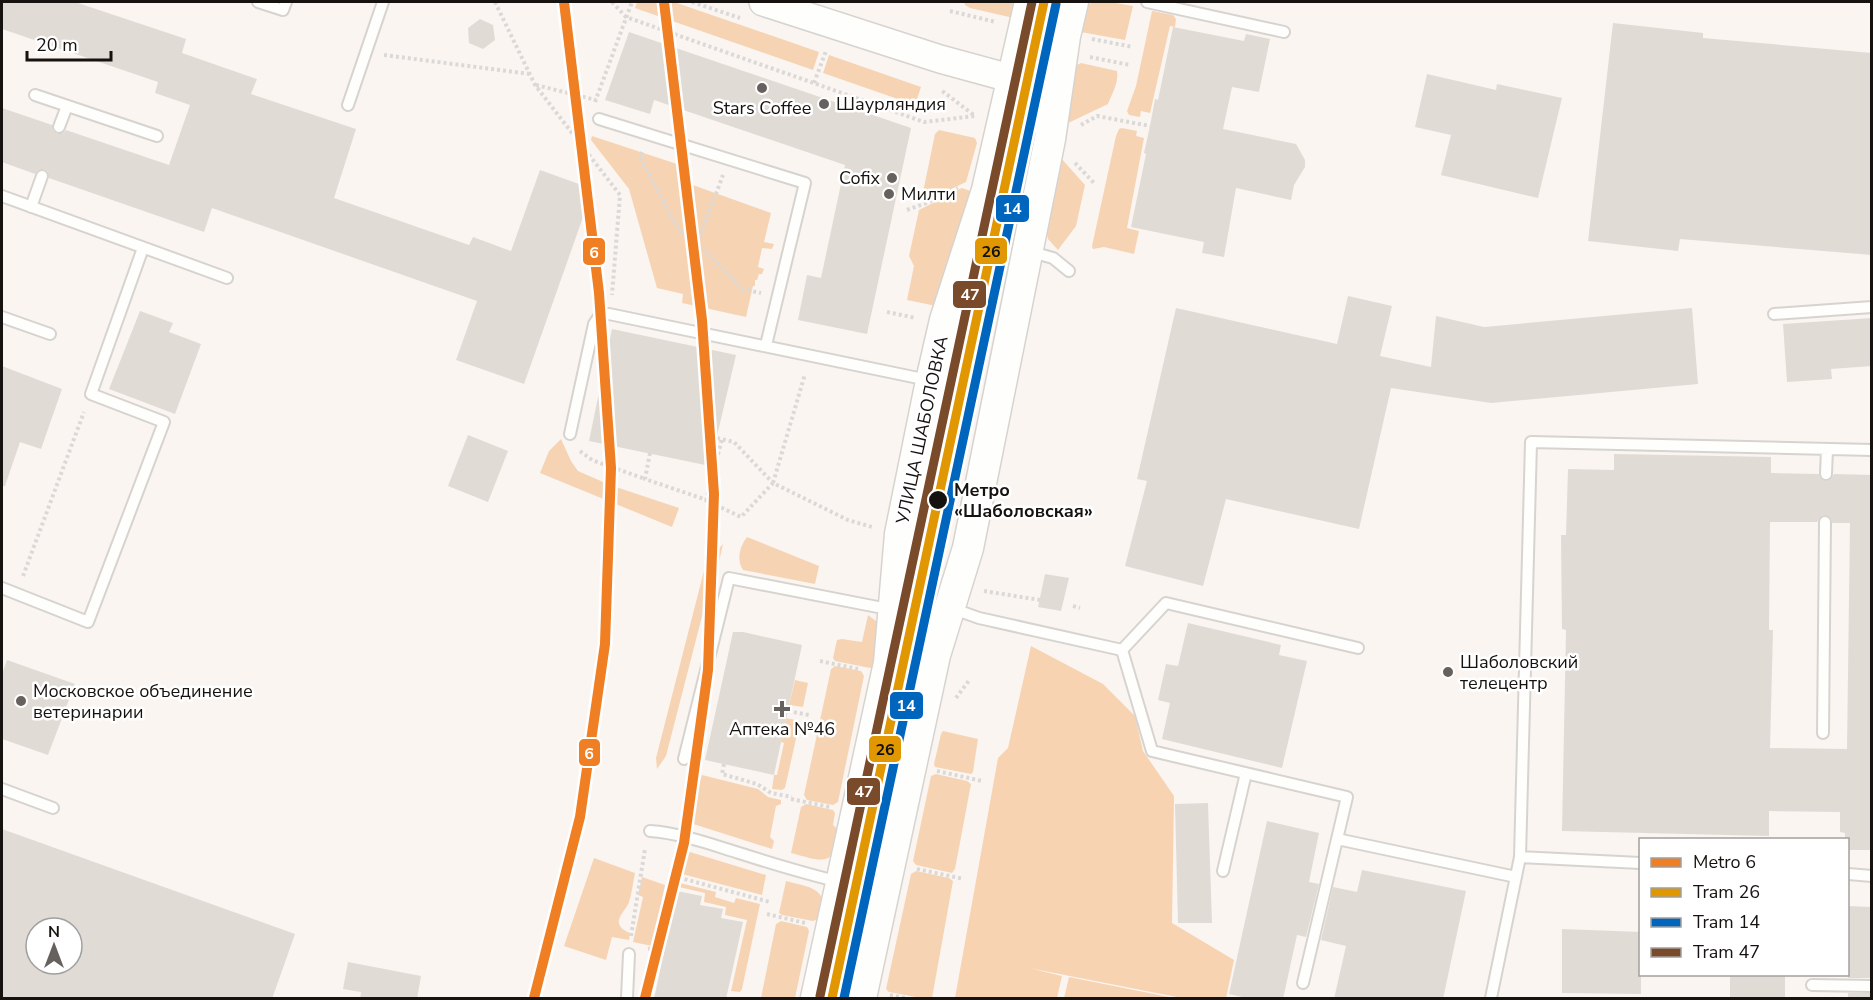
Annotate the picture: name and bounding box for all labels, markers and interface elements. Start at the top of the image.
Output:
scale bar [27,24,111,62]
text: 20 m [36,33,78,57]
marker: Stars Coffee [755,81,769,95]
place label: Шаурляндия [836,92,946,116]
place label: Stars Coffee [713,96,811,120]
marker: Шаурляндия [817,97,831,111]
place label: Cofix [839,166,881,190]
marker: Cofix [885,171,899,185]
place label: Милти [901,182,956,206]
marker: Милти [882,187,896,201]
line badge: 14 [995,194,1030,223]
text: 14 [1002,198,1022,220]
line badge: 6 [582,237,606,266]
line badge: 26 [974,237,1008,265]
text: 26 [981,241,1001,263]
text: 6 [589,242,599,264]
line badge: 47 [952,280,987,309]
text: 47 [960,284,980,306]
street label: УЛИЦА ШАБОЛОВКА [890,334,954,527]
place label: Метро «Шаболовская» [954,478,1093,523]
marker: Метро «Шаболовская» [927,489,949,511]
place label: Шаболовский телецентр [1460,650,1578,695]
marker: Шаболовский телецентр [1441,665,1455,679]
place label: Московское объединение ветеринарии [33,679,253,724]
line badge: 14 [889,691,924,720]
marker: Московское объединение ветеринарии [14,694,28,708]
text: 14 [896,695,916,717]
marker: Аптека №46 [775,702,789,716]
place label: Аптека №46 [729,717,835,741]
line badge: 26 [868,735,902,763]
line badge: 6 [578,738,601,767]
text: 26 [875,739,895,761]
text: 6 [584,743,594,765]
line badge: 47 [846,777,881,806]
text: 47 [854,781,874,803]
legend [1639,838,1849,976]
text: Metro 6 [1693,850,1756,874]
text: Tram 26 [1693,880,1760,904]
text: Tram 14 [1693,910,1760,934]
north arrow [24,916,84,976]
text: N [48,921,60,943]
text: Tram 47 [1693,940,1760,964]

